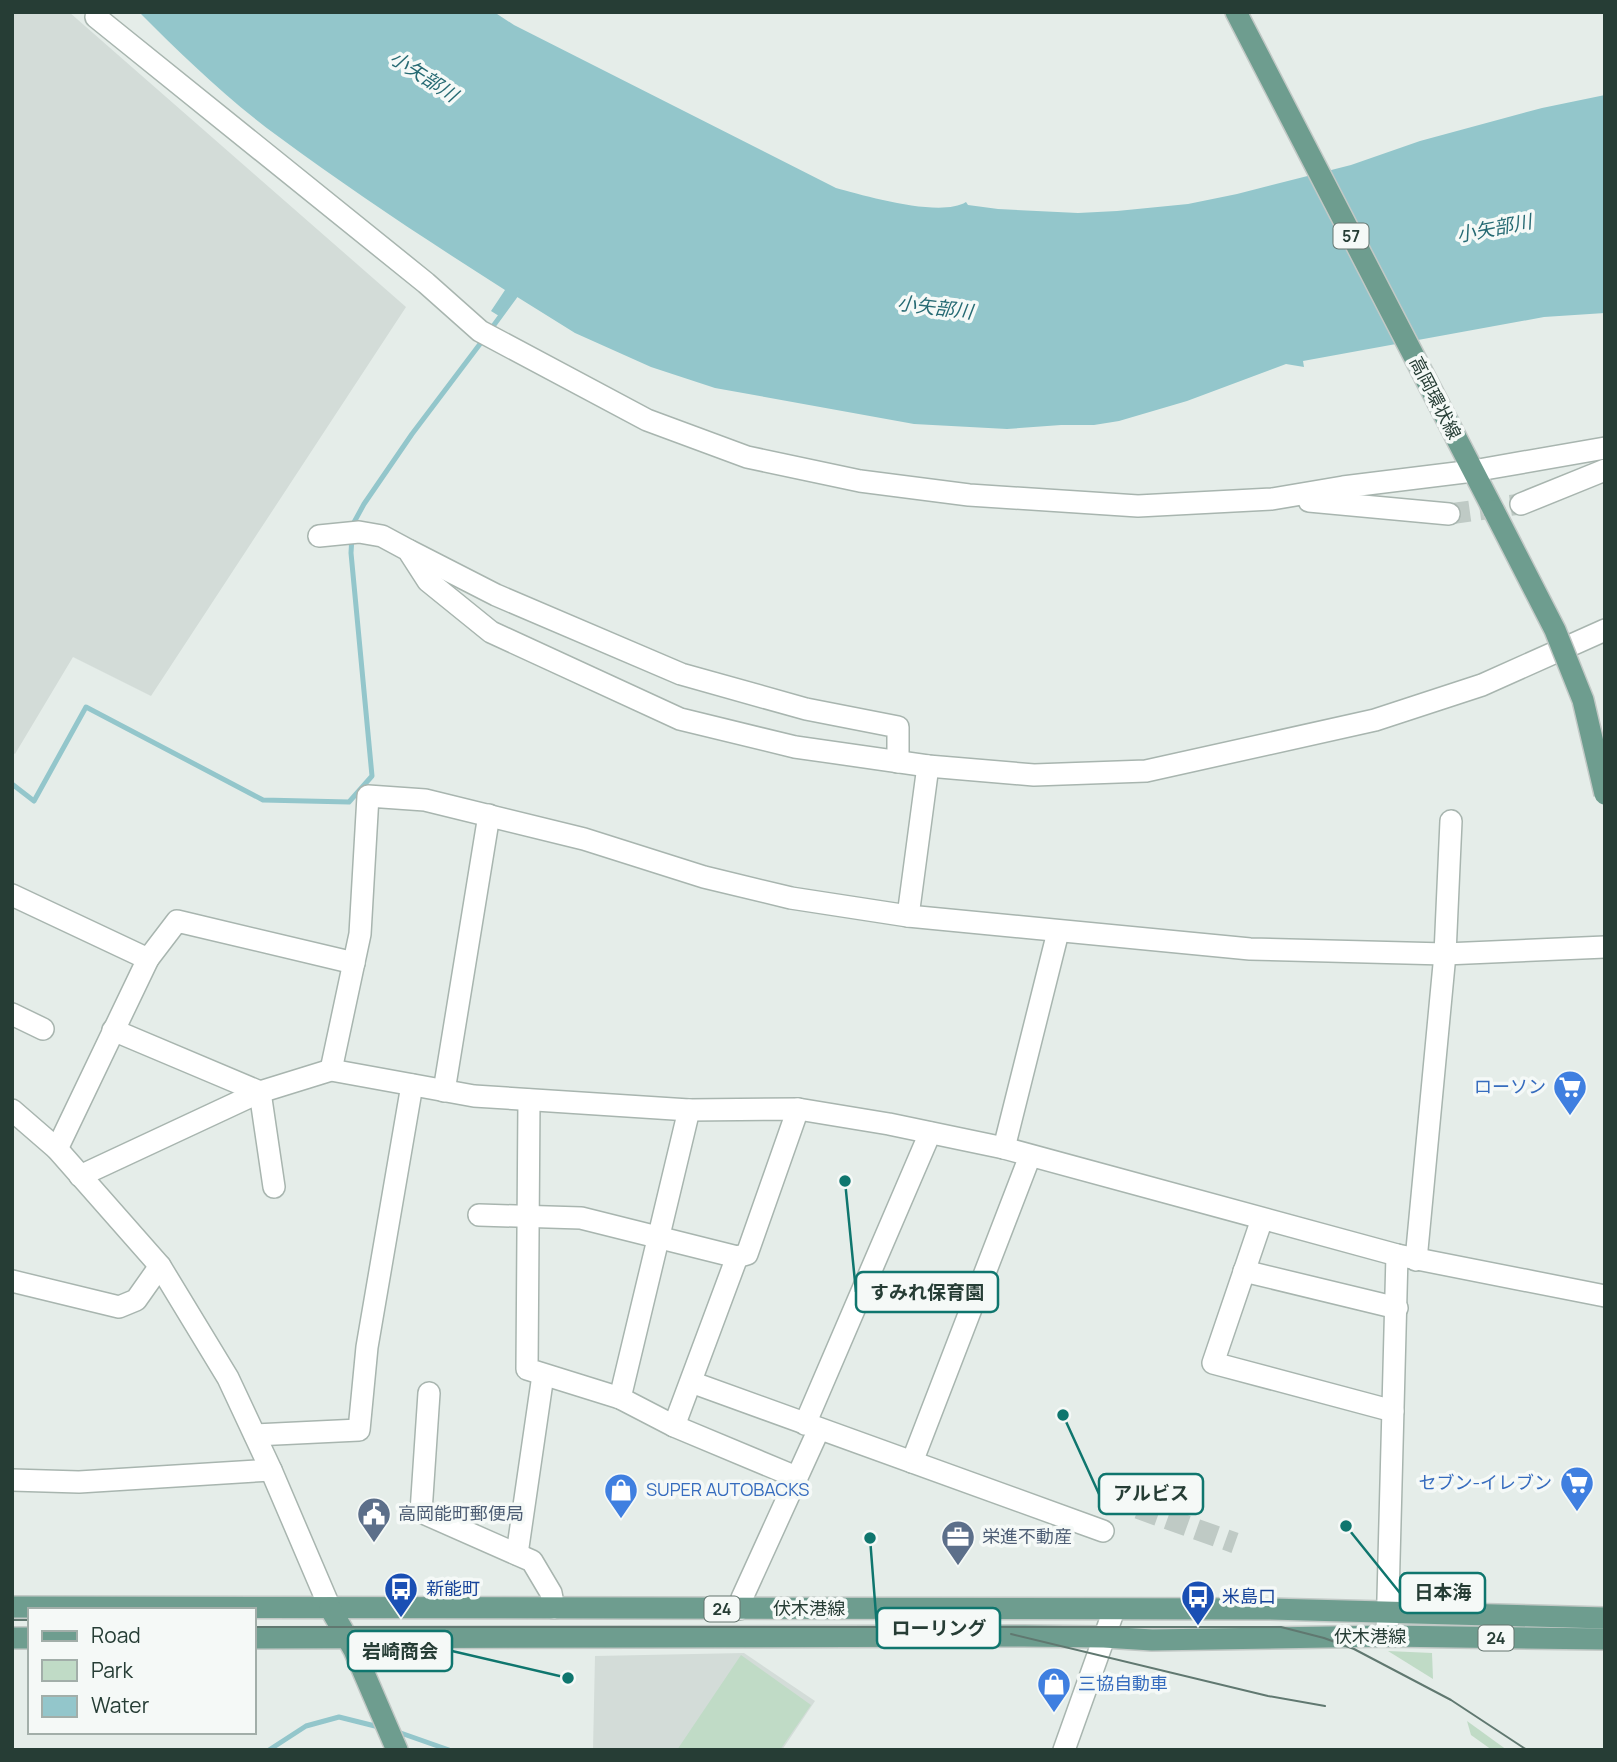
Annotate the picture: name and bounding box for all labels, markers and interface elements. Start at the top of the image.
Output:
water label: 小矢部川 [385,44,465,109]
water label: 小矢部川 [1454,208,1536,248]
road number: 57 [1334,224,1368,248]
water label: 小矢部川 [896,289,976,325]
street label: 高岡環状線 [1405,352,1467,443]
supermarket icon: ローソン [1551,1068,1589,1117]
place label: ローソン [1474,1074,1546,1098]
callout: すみれ保育園 [856,1272,998,1312]
text: すみれ保育園 [870,1279,984,1305]
supermarket icon: セブン-イレブン [1558,1464,1596,1513]
place label: セブン-イレブン [1418,1470,1552,1494]
shop icon: SUPER AUTOBACKS [602,1471,640,1520]
callout: アルビス [1099,1474,1203,1514]
place label: SUPER AUTOBACKS [646,1477,809,1501]
text: アルビス [1113,1480,1189,1506]
public building icon: 高岡能町郵便局 [355,1495,393,1544]
place label: 高岡能町郵便局 [398,1501,524,1525]
office icon: 栄進不動産 [939,1518,977,1567]
place label: 栄進不動産 [982,1524,1072,1548]
bus stop icon: 新能町 [382,1570,420,1619]
callout: 日本海 [1400,1573,1485,1613]
place label: 新能町 [426,1576,480,1600]
bus stop icon: 米島口 [1179,1578,1217,1627]
text: 日本海 [1414,1579,1472,1605]
place label: 米島口 [1222,1584,1276,1608]
road number: 24 [704,1596,740,1622]
street label: 伏木港線 [773,1596,845,1620]
legend [28,1608,256,1734]
callout: ローリング [877,1608,1000,1648]
text: ローリング [891,1615,987,1641]
text: Road [91,1621,141,1649]
street label: 伏木港線 [1334,1624,1406,1648]
road number: 24 [1478,1626,1514,1650]
callout: 岩崎商会 [348,1631,452,1671]
text: 岩崎商会 [362,1638,438,1664]
text: Park [91,1656,133,1684]
shop icon: 三協自動車 [1035,1665,1073,1714]
place label: 三協自動車 [1078,1671,1168,1695]
text: Water [91,1691,150,1719]

